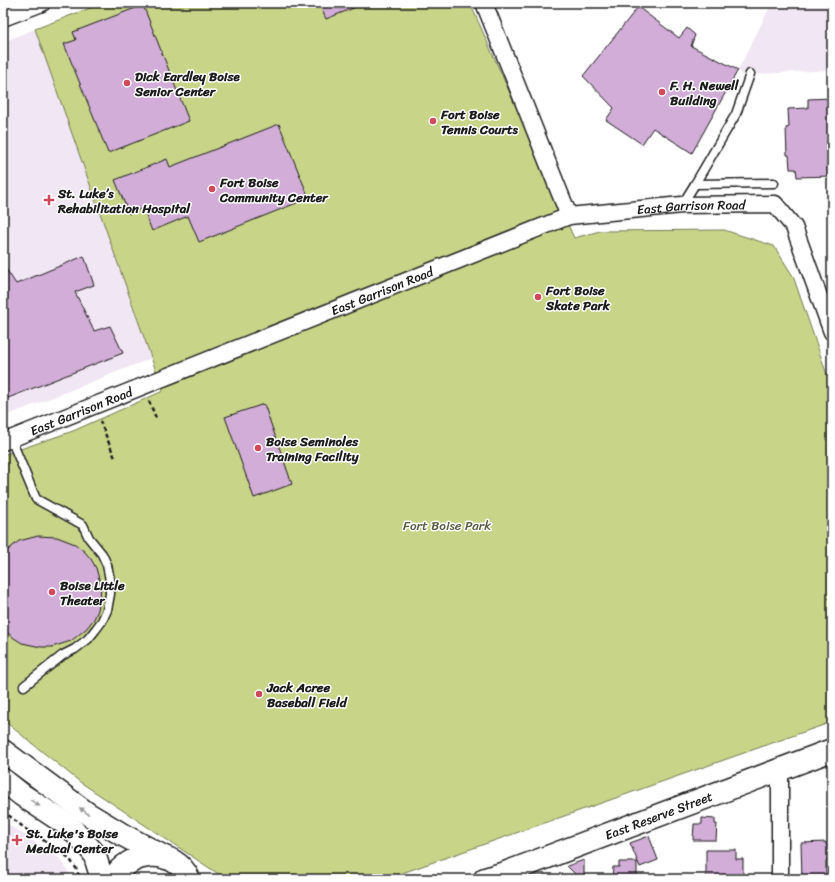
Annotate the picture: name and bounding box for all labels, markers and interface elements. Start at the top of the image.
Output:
place label: Dick Eardley Boise Senior Center [134,65,240,103]
place label: F. H. Newell Building [669,74,740,112]
marker: Dick Eardley Boise Senior Center [122,78,132,88]
marker: F. H. Newell Building [657,87,667,97]
place label: Fort Boise Tennis Courts [440,103,519,141]
marker: Fort Boise Tennis Courts [428,116,438,126]
place label: Fort Boise Community Center [219,171,329,209]
place label: St. Luke’s Rehabilitation Hospital [57,182,191,220]
marker: Fort Boise Community Center [207,184,217,194]
street label: East Garrison Road [636,193,747,221]
marker: St. Luke’s Rehabilitation Hospital [43,194,55,206]
street label: East Garrison Road [327,260,438,322]
place label: Fort Boise Skate Park [545,279,611,317]
marker: Fort Boise Skate Park [533,292,543,302]
street label: East Garrison Road [26,380,137,442]
place label: Boise Seminoles Training Facility [266,430,360,468]
marker: Boise Seminoles Training Facility [253,443,263,453]
park label: Fort Boise Park [403,514,491,537]
place label: Boise Little Theater [60,574,125,612]
marker: Boise Little Theater [47,587,57,597]
place label: Jack Acree Baseball Field [266,676,348,714]
marker: Jack Acree Baseball Field [254,689,264,699]
street label: East Reserve Street [601,785,716,847]
one-way arrow [29,799,40,807]
one-way arrow [79,807,90,815]
place label: St. Luke's Boise Medical Center [25,822,119,860]
marker: St. Luke's Boise Medical Center [11,834,23,846]

